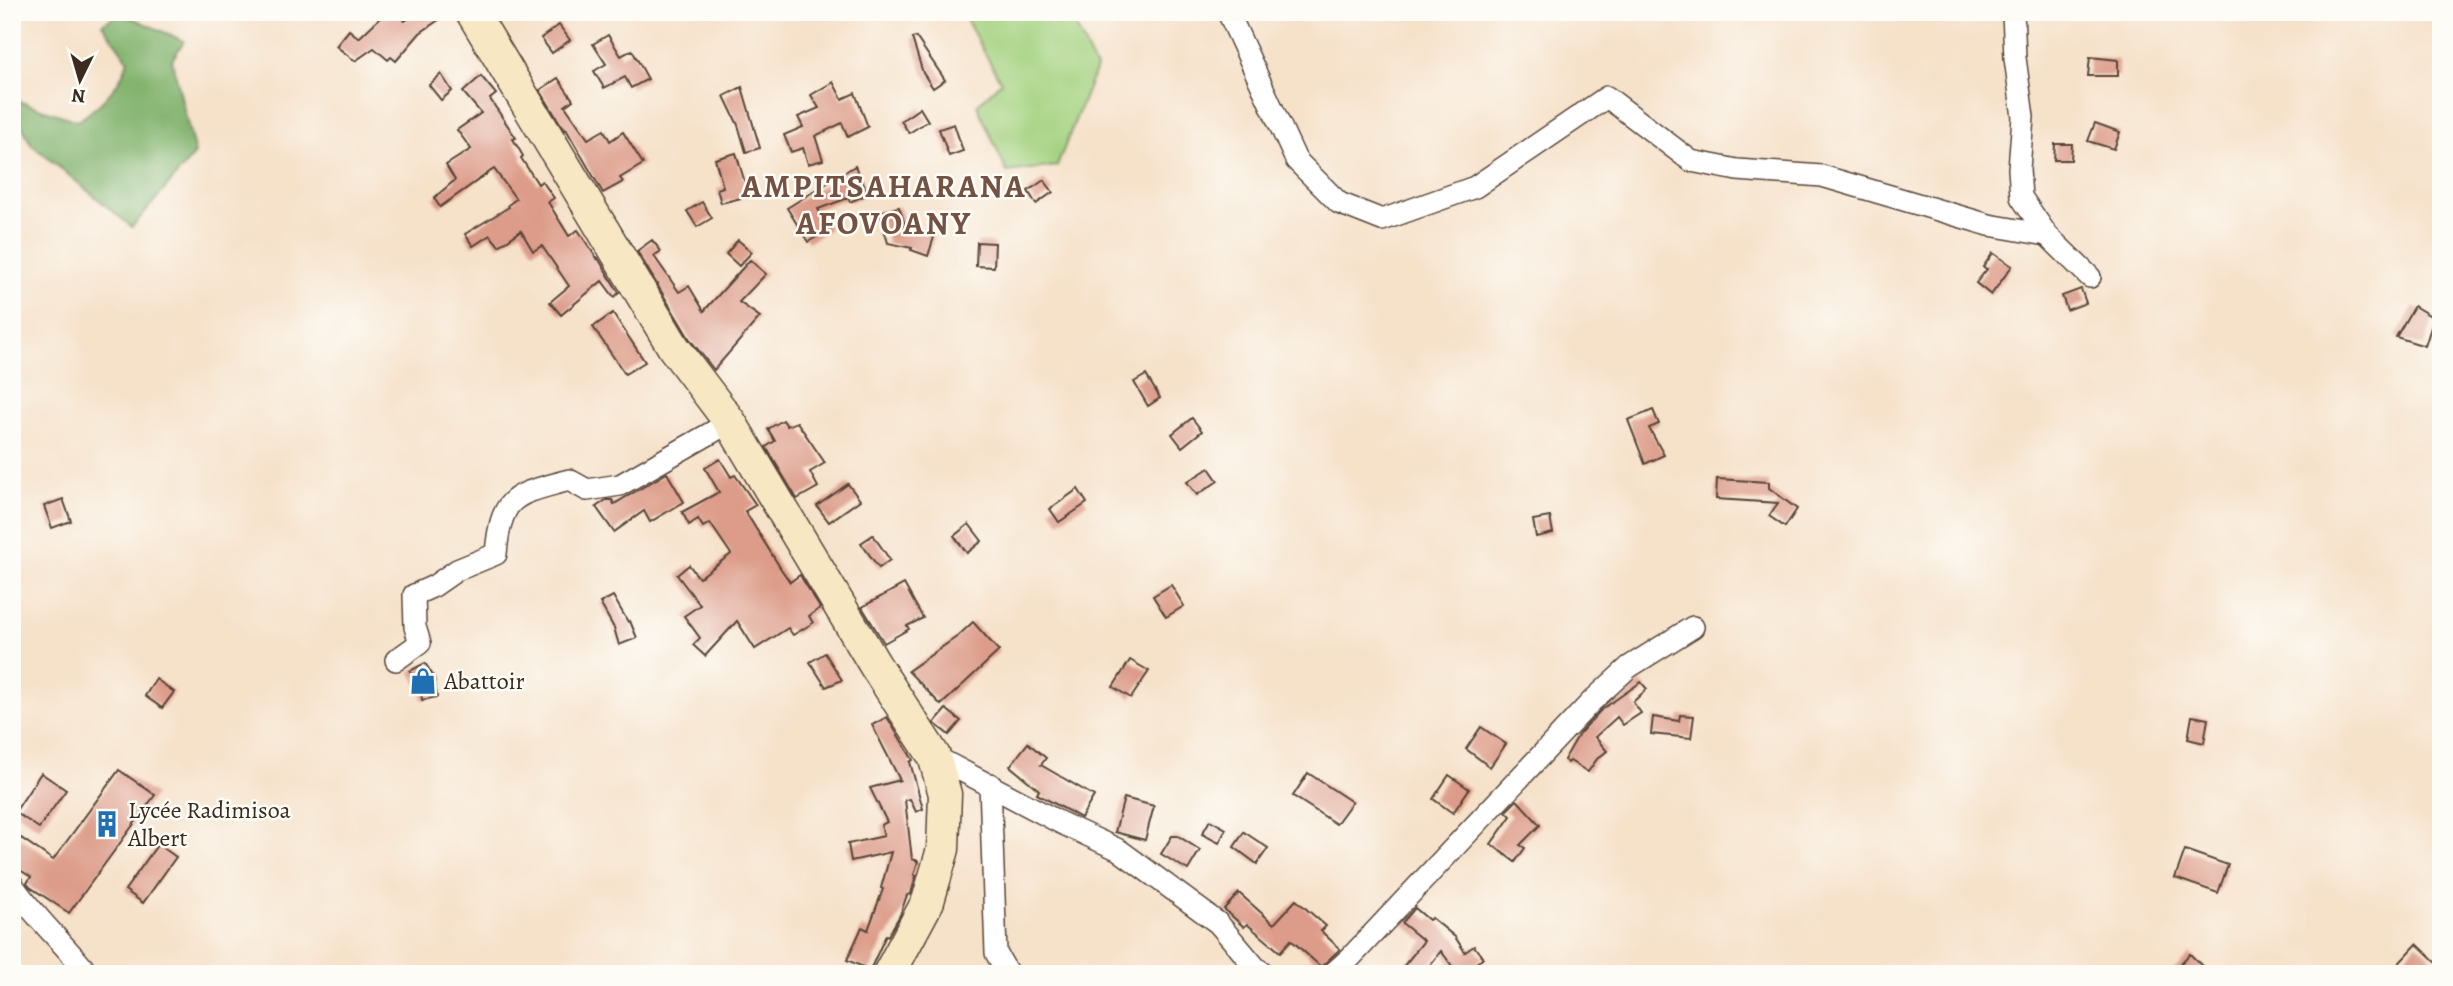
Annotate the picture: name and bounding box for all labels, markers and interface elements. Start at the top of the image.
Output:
north arrow [46,46,116,116]
text: N [70,82,87,109]
district label: AMPITSAHARANA AFOVOANY [741,164,1026,245]
place label: Abattoir [443,665,525,697]
shop icon: Abattoir [408,666,438,696]
place label: Lycée Radimisoa Albert [127,794,292,854]
building icon: Lycée Radimisoa Albert [92,809,122,839]

